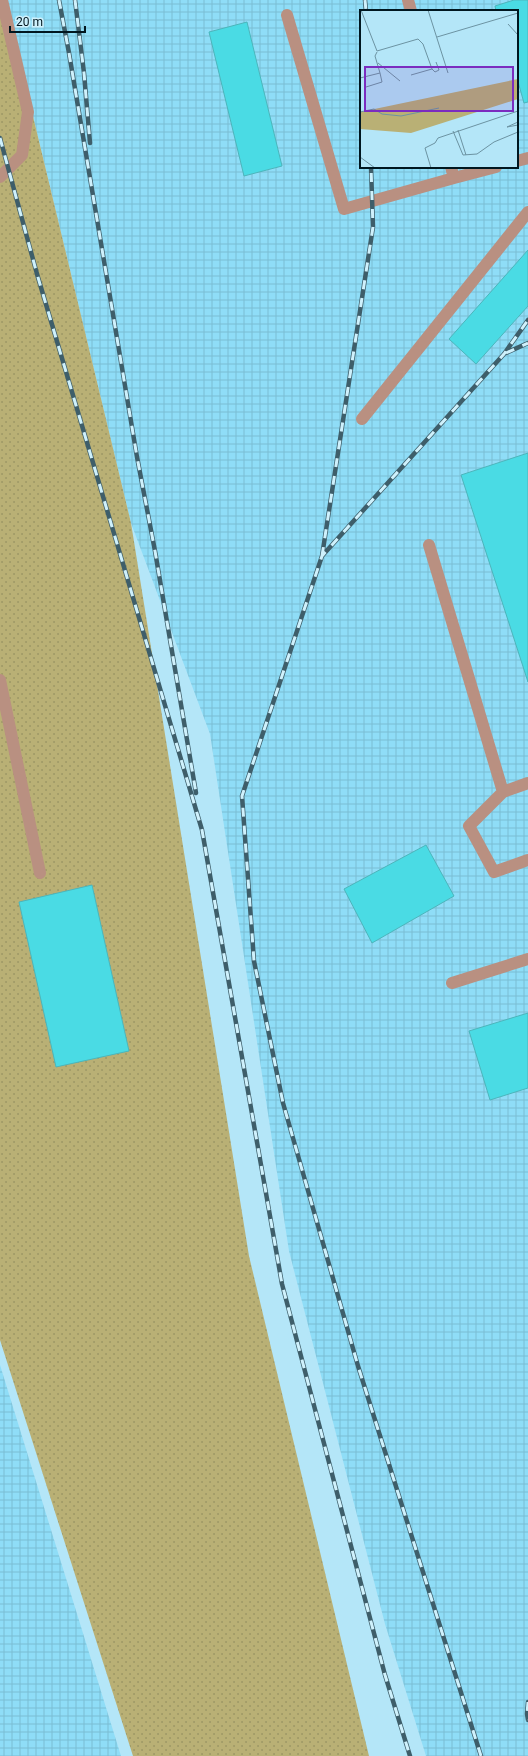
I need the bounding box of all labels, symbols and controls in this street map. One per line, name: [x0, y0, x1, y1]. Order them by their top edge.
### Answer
scale bar: [10, 8, 85, 34]
inset map: [360, 10, 518, 168]
text: 20 m: [16, 15, 43, 29]

